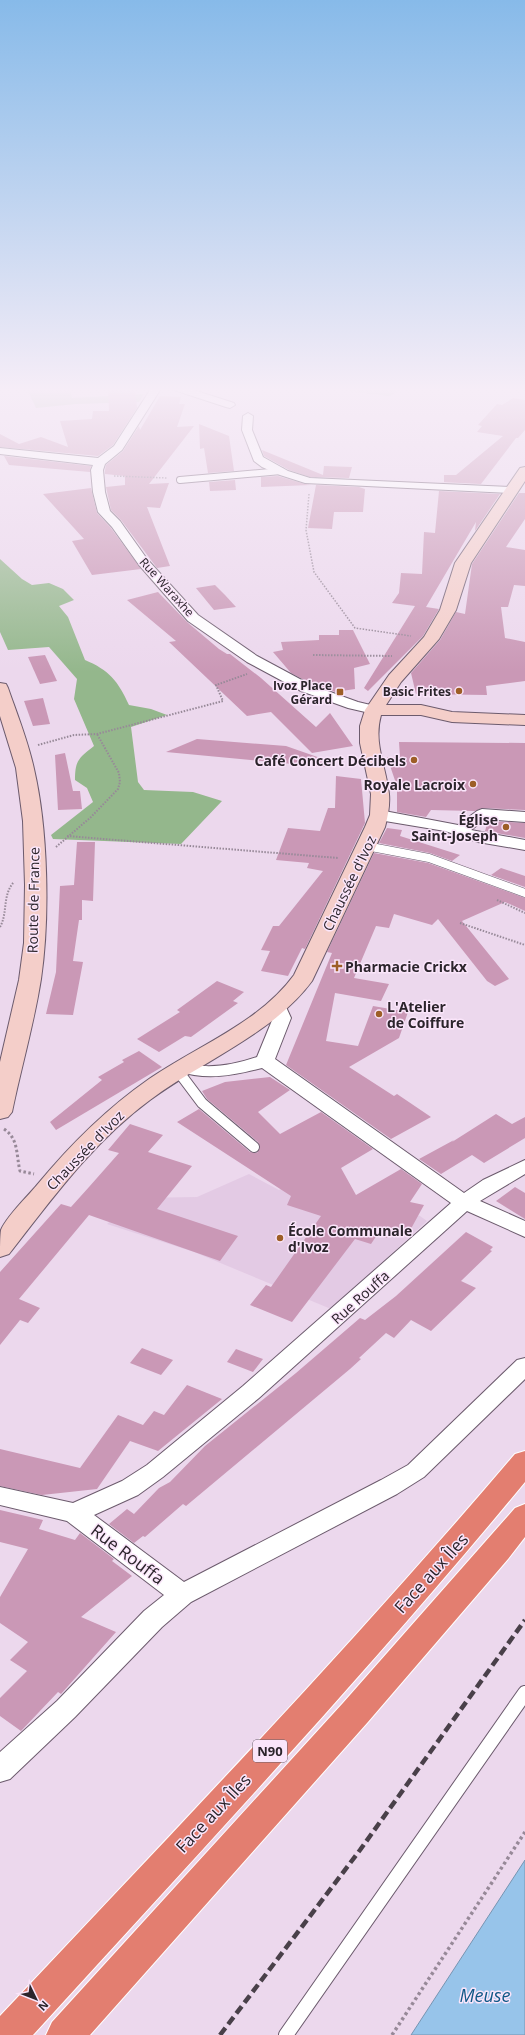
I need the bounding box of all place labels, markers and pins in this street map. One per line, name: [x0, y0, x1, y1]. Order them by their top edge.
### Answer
place label: Ivoz Place Gérard: [273, 677, 332, 708]
place label: Basic Frites: [383, 683, 451, 700]
marker: Basic Frites: [454, 686, 464, 696]
marker: Ivoz Place Gérard: [335, 687, 345, 697]
place label: Café Concert Décibels: [254, 751, 406, 770]
marker: Café Concert Décibels: [409, 755, 419, 765]
place label: Royale Lacroix: [364, 775, 466, 794]
marker: Royale Lacroix: [468, 779, 478, 789]
place label: Église Saint-Joseph: [411, 810, 498, 845]
marker: Église Saint-Joseph: [501, 822, 511, 832]
place label: Pharmacie Crickx: [345, 957, 468, 976]
marker: Pharmacie Crickx: [332, 961, 342, 971]
place label: L'Atelier de Coiffure: [387, 997, 464, 1032]
marker: L'Atelier de Coiffure: [374, 1009, 384, 1019]
place label: École Communale d'Ivoz: [288, 1221, 412, 1256]
marker: École Communale d'Ivoz: [275, 1233, 285, 1243]

